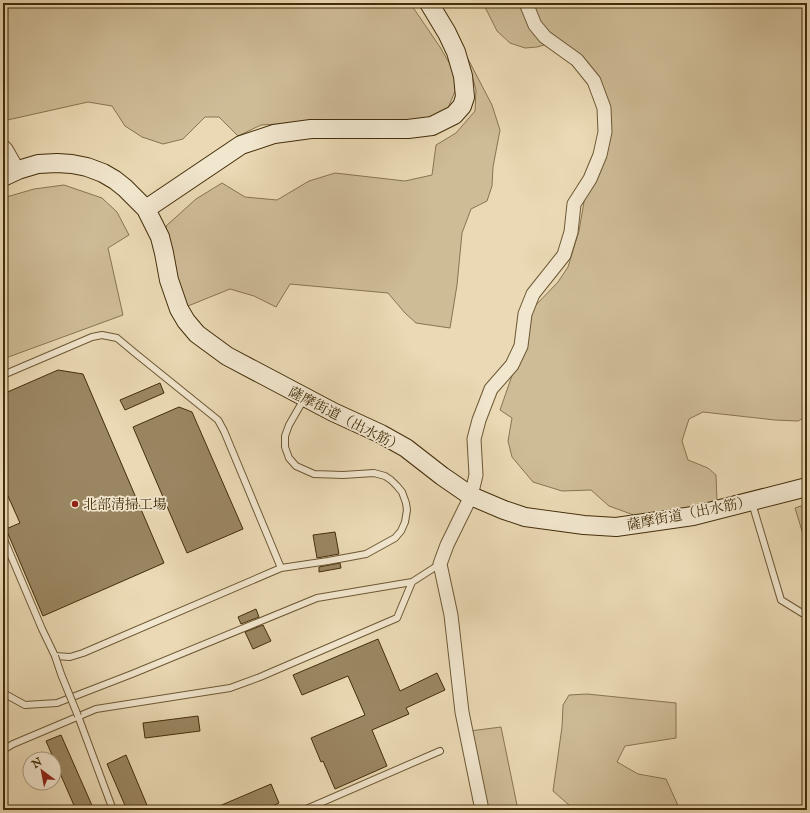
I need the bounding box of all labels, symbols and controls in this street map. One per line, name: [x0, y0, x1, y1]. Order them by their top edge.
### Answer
street label: 薩摩街道（出水筋）: [285, 383, 406, 457]
street label: 薩摩街道（出水筋）: [626, 493, 753, 535]
place label: 北部清掃工場: [83, 496, 167, 514]
marker: 北部清掃工場: [70, 499, 80, 509]
north arrow: [22, 751, 62, 791]
text: N: [29, 755, 45, 772]

